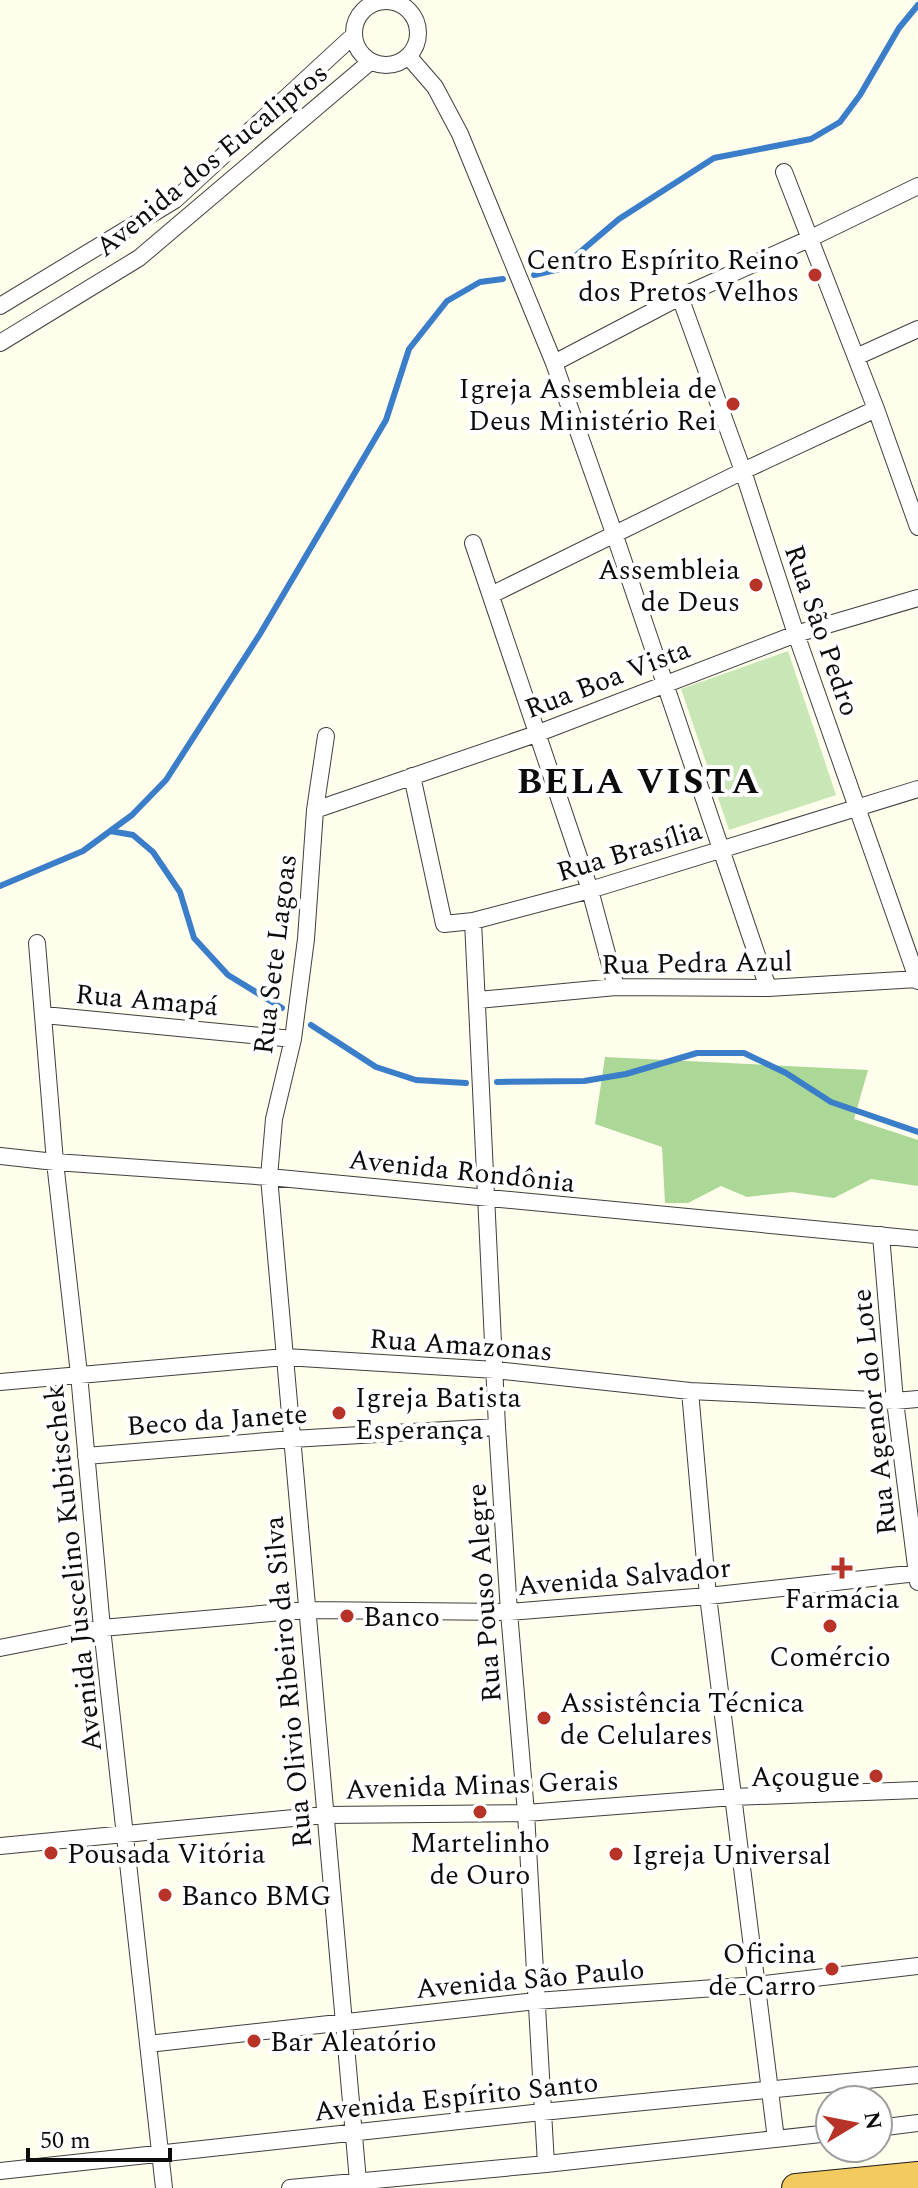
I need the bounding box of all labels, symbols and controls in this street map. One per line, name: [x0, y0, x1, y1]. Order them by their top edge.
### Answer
street label: Avenida dos Eucaliptos: [86, 53, 338, 268]
place label: Centro Espírito Reino dos Pretos Velhos: [526, 239, 799, 314]
marker: Centro Espírito Reino dos Pretos Velhos: [806, 266, 824, 284]
place label: Igreja Assembleia de Deus Ministério Rei: [459, 368, 717, 443]
marker: Igreja Assembleia de Deus Ministério Rei: [724, 395, 742, 413]
street label: Rua São Pedro: [772, 539, 871, 722]
place label: Assembleia de Deus: [598, 549, 740, 624]
marker: Assembleia de Deus: [747, 576, 765, 594]
street label: Rua Boa Vista: [518, 628, 697, 731]
district label: BELA VISTA: [517, 755, 761, 810]
street label: Rua Brasília: [551, 809, 708, 894]
street label: Rua Sete Lagoas: [242, 851, 309, 1057]
street label: Rua Pedra Azul: [601, 940, 793, 987]
street label: Rua Amapá: [74, 973, 220, 1028]
street label: Avenida Rondônia: [346, 1138, 577, 1205]
street label: Rua Agenor do Lote: [840, 1287, 909, 1537]
street label: Rua Amazonas: [368, 1318, 554, 1373]
place label: Igreja Batista Esperança: [355, 1377, 522, 1452]
street label: Avenida Juscelino Kubitschek: [33, 1382, 114, 1754]
street label: Beco da Janete: [125, 1393, 309, 1448]
marker: Igreja Batista Esperança: [330, 1404, 348, 1422]
street label: Rua Pouso Alegre: [455, 1482, 514, 1704]
street label: Rua Olivio Ribeiro da Silva: [253, 1514, 324, 1850]
street label: Avenida Salvador: [515, 1547, 733, 1608]
marker: Farmácia: [833, 1559, 851, 1577]
place label: Farmácia: [785, 1578, 900, 1621]
place label: Banco: [363, 1596, 440, 1639]
marker: Banco: [338, 1607, 356, 1625]
marker: Comércio: [821, 1617, 839, 1635]
place label: Comércio: [769, 1636, 891, 1679]
place label: Assistência Técnica de Celulares: [560, 1682, 805, 1757]
marker: Assistência Técnica de Celulares: [535, 1709, 553, 1727]
place label: Açougue: [751, 1756, 860, 1799]
street label: Avenida Minas Gerais: [345, 1759, 620, 1812]
marker: Açougue: [867, 1767, 885, 1785]
marker: Martelinho de Ouro: [471, 1803, 489, 1821]
place label: Martelinho de Ouro: [410, 1822, 550, 1897]
place label: Pousada Vitória: [67, 1833, 266, 1876]
place label: Igreja Universal: [632, 1834, 831, 1877]
marker: Pousada Vitória: [42, 1844, 60, 1862]
marker: Igreja Universal: [607, 1845, 625, 1863]
place label: Banco BMG: [181, 1875, 332, 1918]
marker: Banco BMG: [156, 1886, 174, 1904]
place label: Oficina de Carro: [708, 1933, 816, 2008]
street label: Avenida São Paulo: [414, 1948, 646, 2011]
marker: Oficina de Carro: [823, 1960, 841, 1978]
place label: Bar Aleatório: [270, 2021, 437, 2064]
marker: Bar Aleatório: [245, 2032, 263, 2050]
street label: Avenida Espírito Santo: [312, 2061, 600, 2134]
north arrow: [814, 2084, 894, 2164]
text: N: [854, 2109, 890, 2133]
scale bar: [28, 2112, 170, 2162]
text: 50 m: [40, 2123, 91, 2159]

